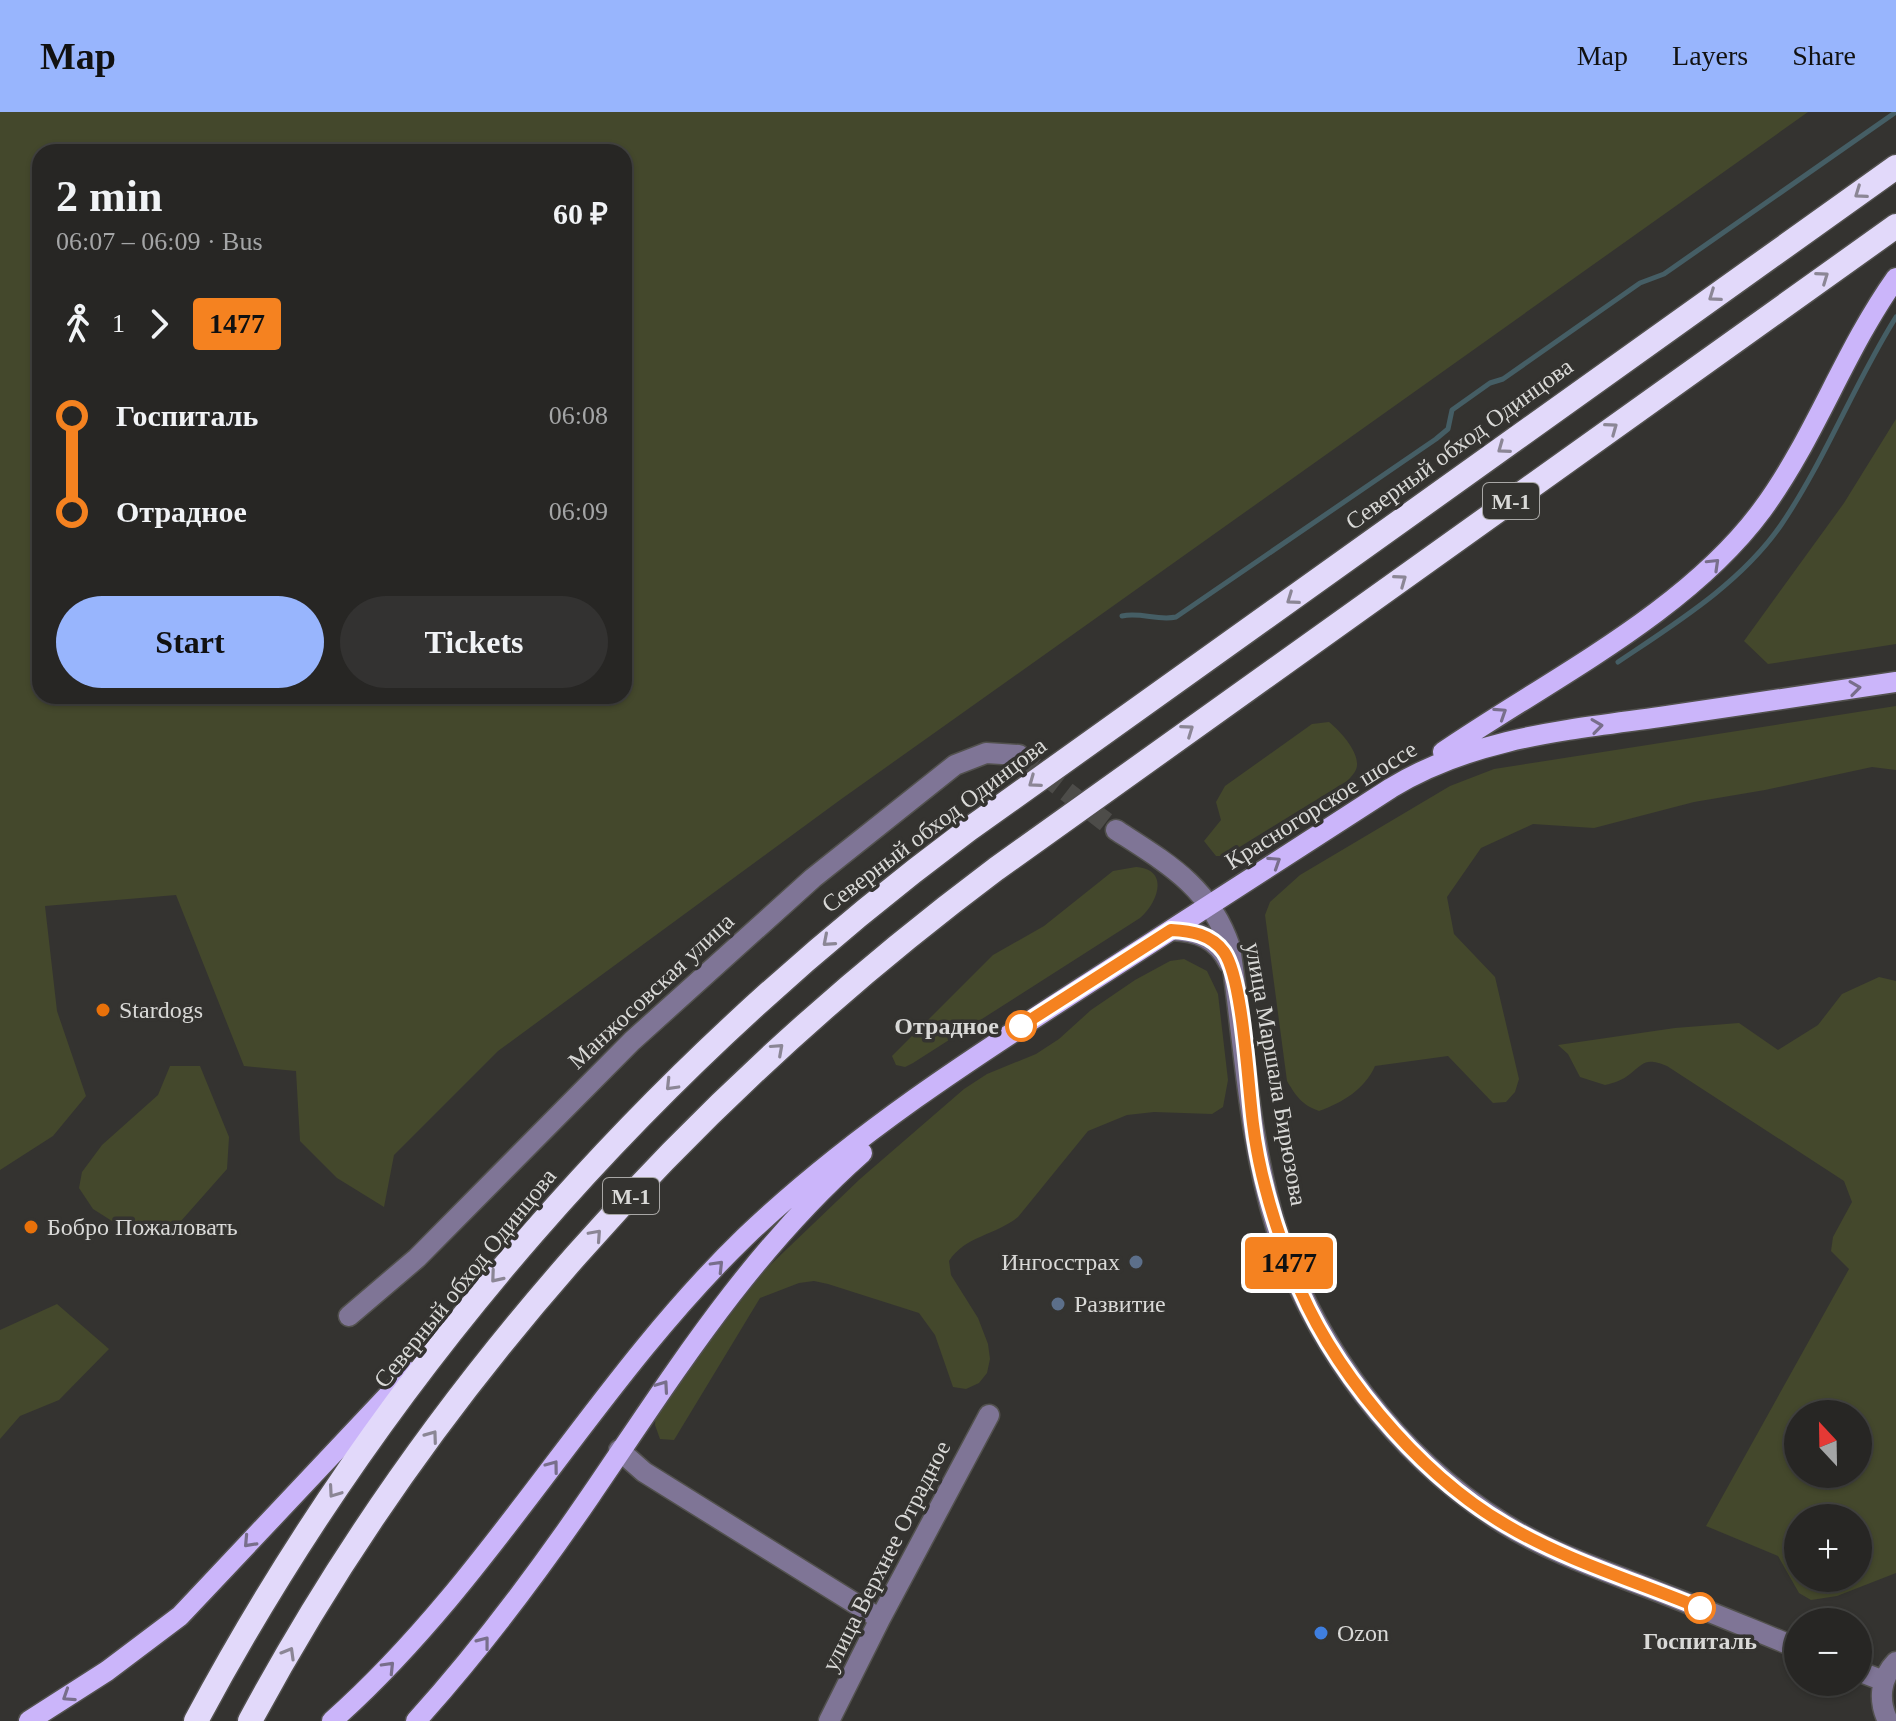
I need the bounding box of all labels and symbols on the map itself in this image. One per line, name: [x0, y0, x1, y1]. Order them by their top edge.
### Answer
one-way arrow: [1854, 183, 1868, 198]
one-way arrow: [1815, 272, 1829, 287]
one-way arrow: [1709, 286, 1723, 301]
street label: Северный обход Одинцова: [1341, 353, 1578, 535]
one-way arrow: [1603, 423, 1617, 438]
one-way arrow: [1497, 438, 1512, 453]
road number: М-1: [1483, 483, 1539, 519]
one-way arrow: [1705, 558, 1719, 573]
one-way arrow: [1392, 575, 1406, 590]
one-way arrow: [1286, 589, 1300, 604]
one-way arrow: [1848, 680, 1861, 697]
one-way arrow: [1493, 708, 1507, 723]
one-way arrow: [1590, 718, 1604, 735]
one-way arrow: [1180, 725, 1194, 740]
street label: Северный обход Одинцова: [817, 732, 1051, 918]
street label: Красногорское шоссе: [1220, 735, 1422, 875]
one-way arrow: [1028, 772, 1043, 787]
one-way arrow: [1267, 857, 1281, 872]
street label: Манжосовская улица: [563, 908, 739, 1074]
one-way arrow: [823, 931, 837, 946]
street label: улица Маршала Бирюзова: [1240, 940, 1312, 1208]
place label: Stardogs: [119, 997, 203, 1023]
marker: Stardogs: [94, 1001, 112, 1019]
marker: Отрадное: [1006, 1011, 1036, 1041]
place label: Отрадное: [894, 1013, 999, 1039]
one-way arrow: [768, 1044, 783, 1059]
one-way arrow: [666, 1076, 680, 1090]
street label: Северный обход Одинцова: [369, 1163, 562, 1393]
road number: М-1: [603, 1178, 659, 1214]
place label: Бобро Пожаловать: [47, 1214, 238, 1240]
marker: Бобро Пожаловать: [22, 1218, 40, 1236]
one-way arrow: [586, 1229, 601, 1244]
line badge: 1477: [1233, 1237, 1345, 1289]
place label: Ингосстрах: [1001, 1249, 1120, 1275]
marker: Ингосстрах: [1127, 1253, 1145, 1271]
one-way arrow: [709, 1260, 723, 1275]
one-way arrow: [491, 1268, 506, 1282]
place label: Развитие: [1074, 1291, 1166, 1317]
marker: Развитие: [1049, 1295, 1067, 1313]
one-way arrow: [653, 1380, 668, 1394]
north arrow: [1784, 1400, 1872, 1488]
one-way arrow: [422, 1431, 437, 1445]
street label: улица Верхнее Отрадное: [817, 1437, 955, 1675]
one-way arrow: [544, 1460, 558, 1475]
one-way arrow: [329, 1484, 344, 1498]
one-way arrow: [245, 1533, 259, 1548]
marker: Госпиталь: [1685, 1593, 1715, 1623]
place label: Ozon: [1337, 1620, 1389, 1646]
marker: Ozon: [1312, 1624, 1330, 1642]
place label: Госпиталь: [1643, 1628, 1757, 1654]
one-way arrow: [474, 1636, 488, 1651]
one-way arrow: [279, 1647, 295, 1662]
one-way arrow: [380, 1662, 394, 1676]
one-way arrow: [62, 1687, 77, 1702]

